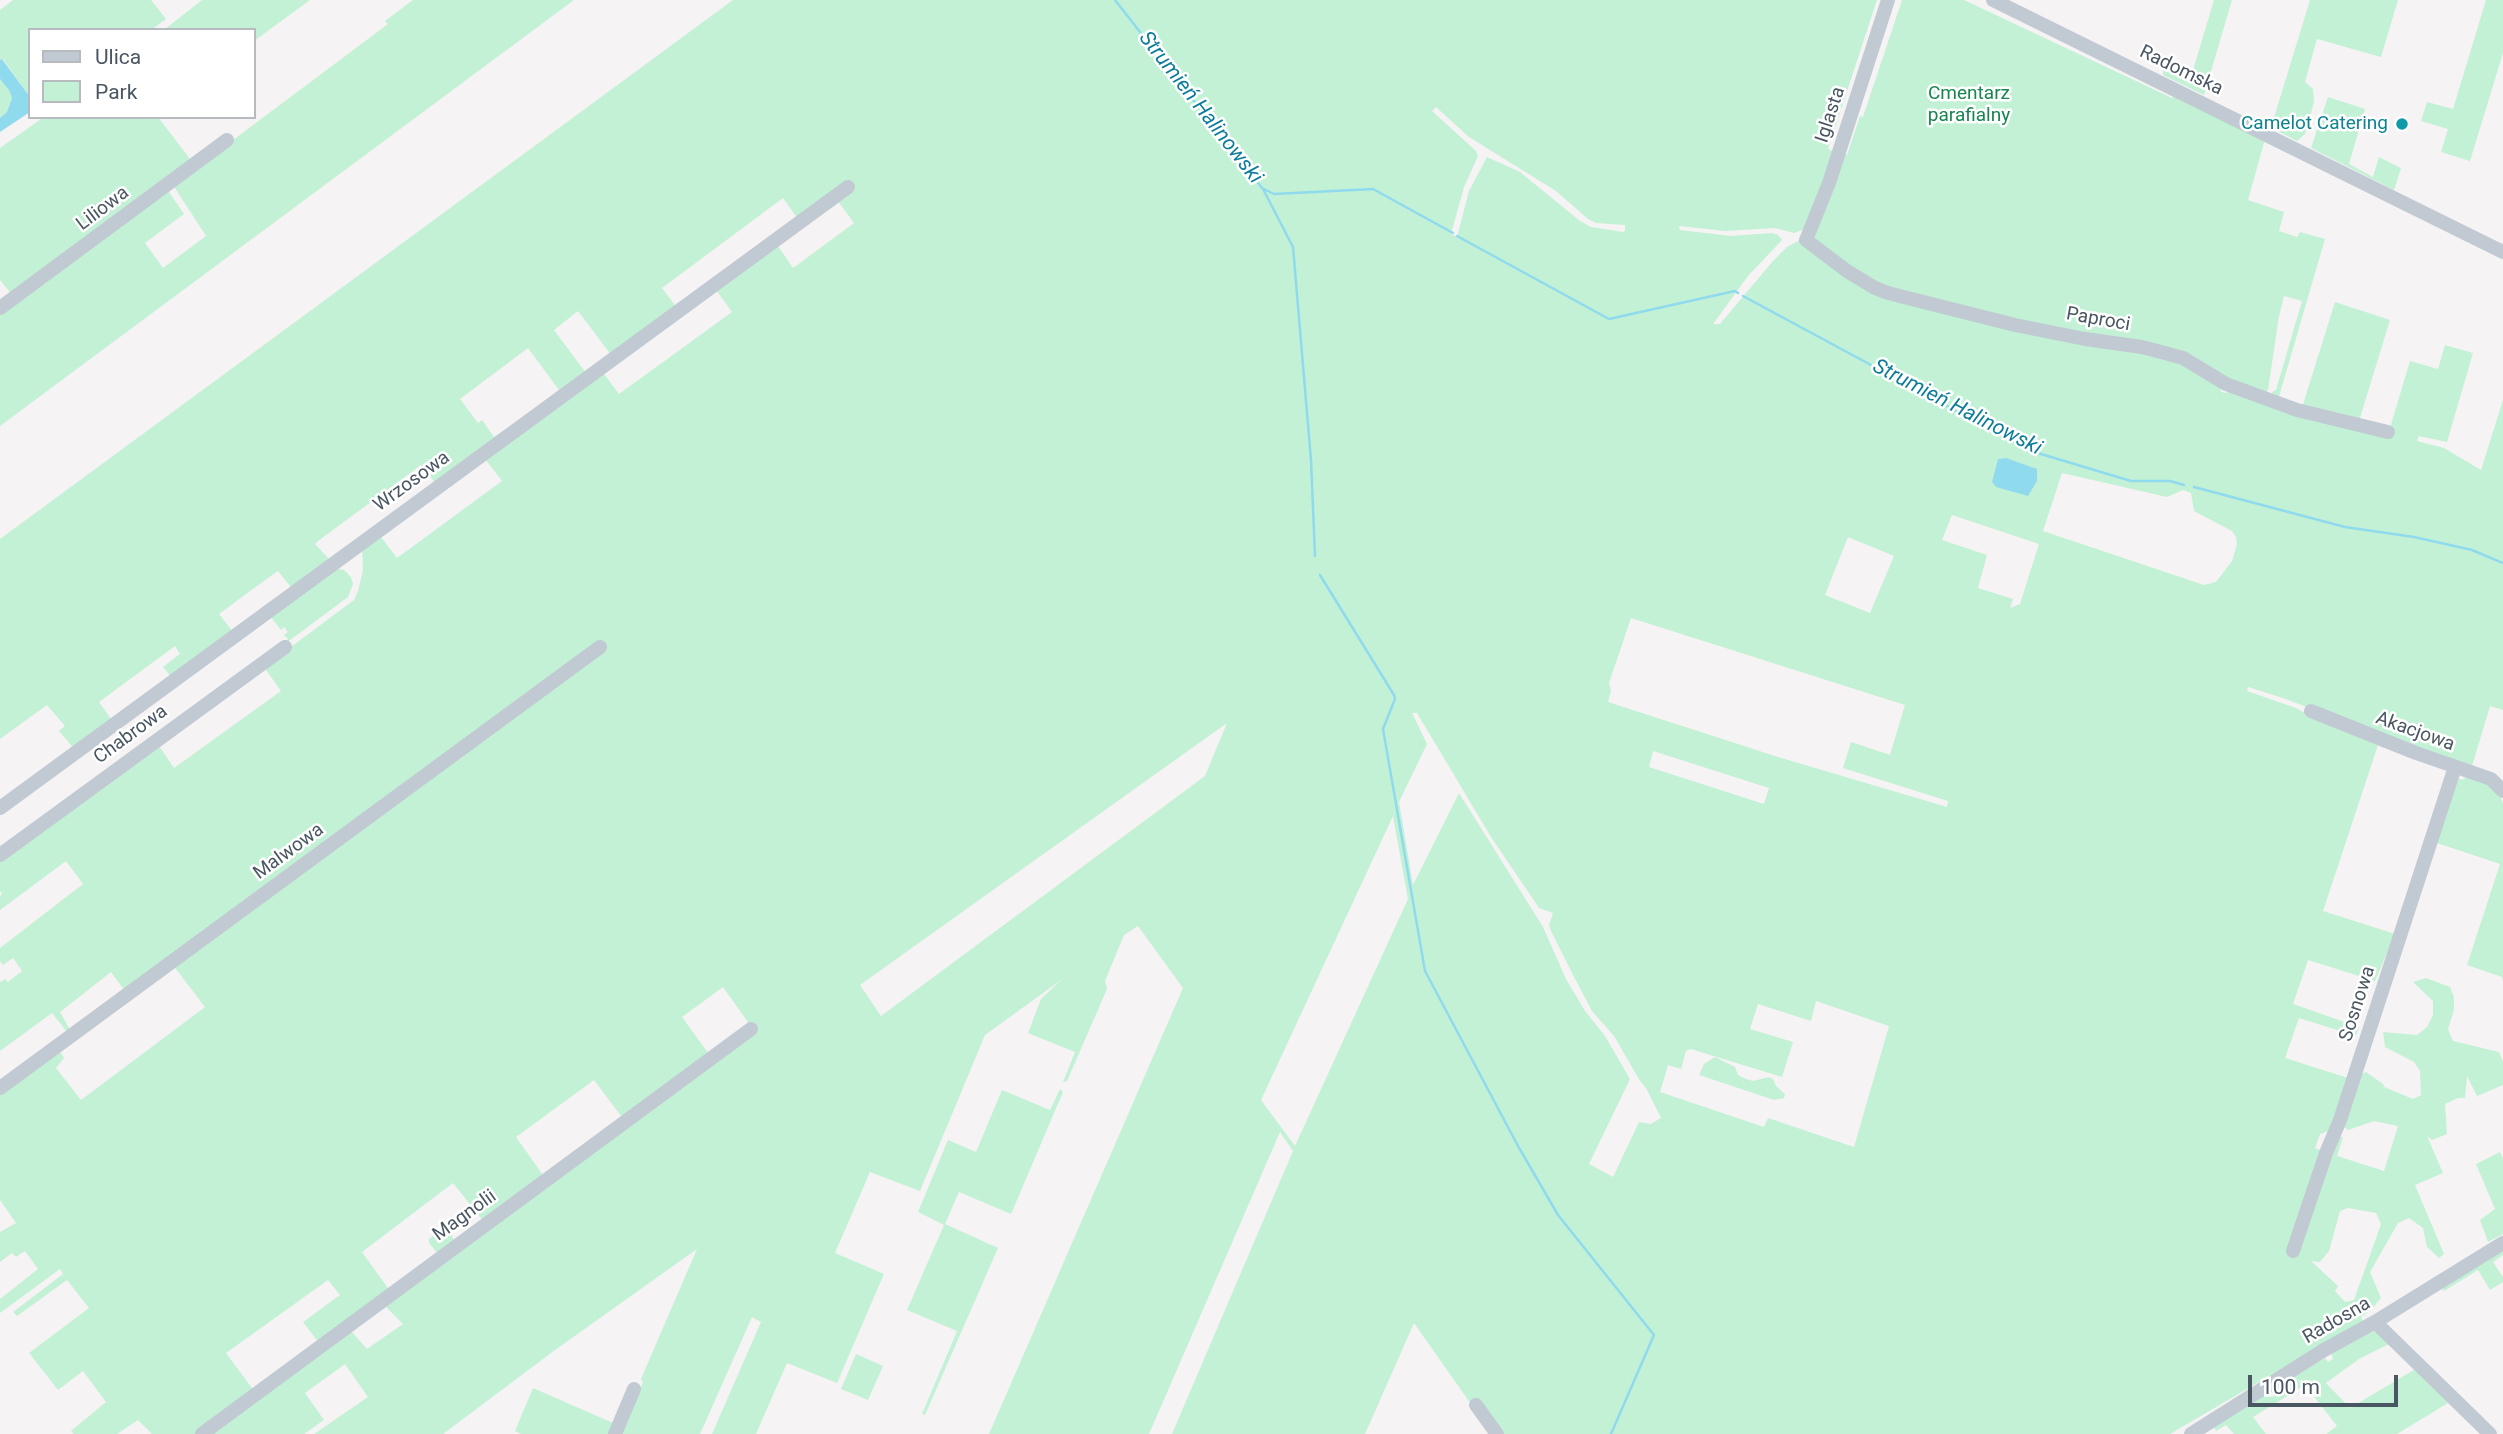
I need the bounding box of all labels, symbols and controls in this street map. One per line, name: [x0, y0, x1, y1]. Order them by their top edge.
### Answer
water label: Strumień Halinowski: [1133, 27, 1267, 189]
legend: [28, 28, 256, 119]
street label: Radomska: [2136, 41, 2226, 101]
text: Ulica: [95, 45, 141, 69]
text: Park: [95, 80, 137, 104]
park label: Cmentarz parafialny: [1928, 83, 2010, 127]
street label: Iglasta: [1811, 84, 1851, 146]
place label: Camelot Catering: [2241, 113, 2388, 135]
marker: Camelot Catering: [2394, 116, 2410, 132]
street label: Liliowa: [72, 182, 134, 236]
street label: Paproci: [2064, 303, 2132, 337]
water label: Strumień Halinowski: [1868, 354, 2046, 462]
street label: Wrzosowa: [370, 447, 454, 517]
street label: Chabrowa: [90, 701, 172, 769]
street label: Akacjowa: [2372, 707, 2458, 757]
street label: Malwowa: [249, 819, 329, 885]
street label: Sosnowa: [2335, 963, 2381, 1045]
street label: Magnolii: [429, 1185, 501, 1247]
street label: Radosna: [2299, 1293, 2375, 1349]
scale bar: [2251, 1360, 2402, 1404]
text: 100 m: [2261, 1375, 2320, 1399]

